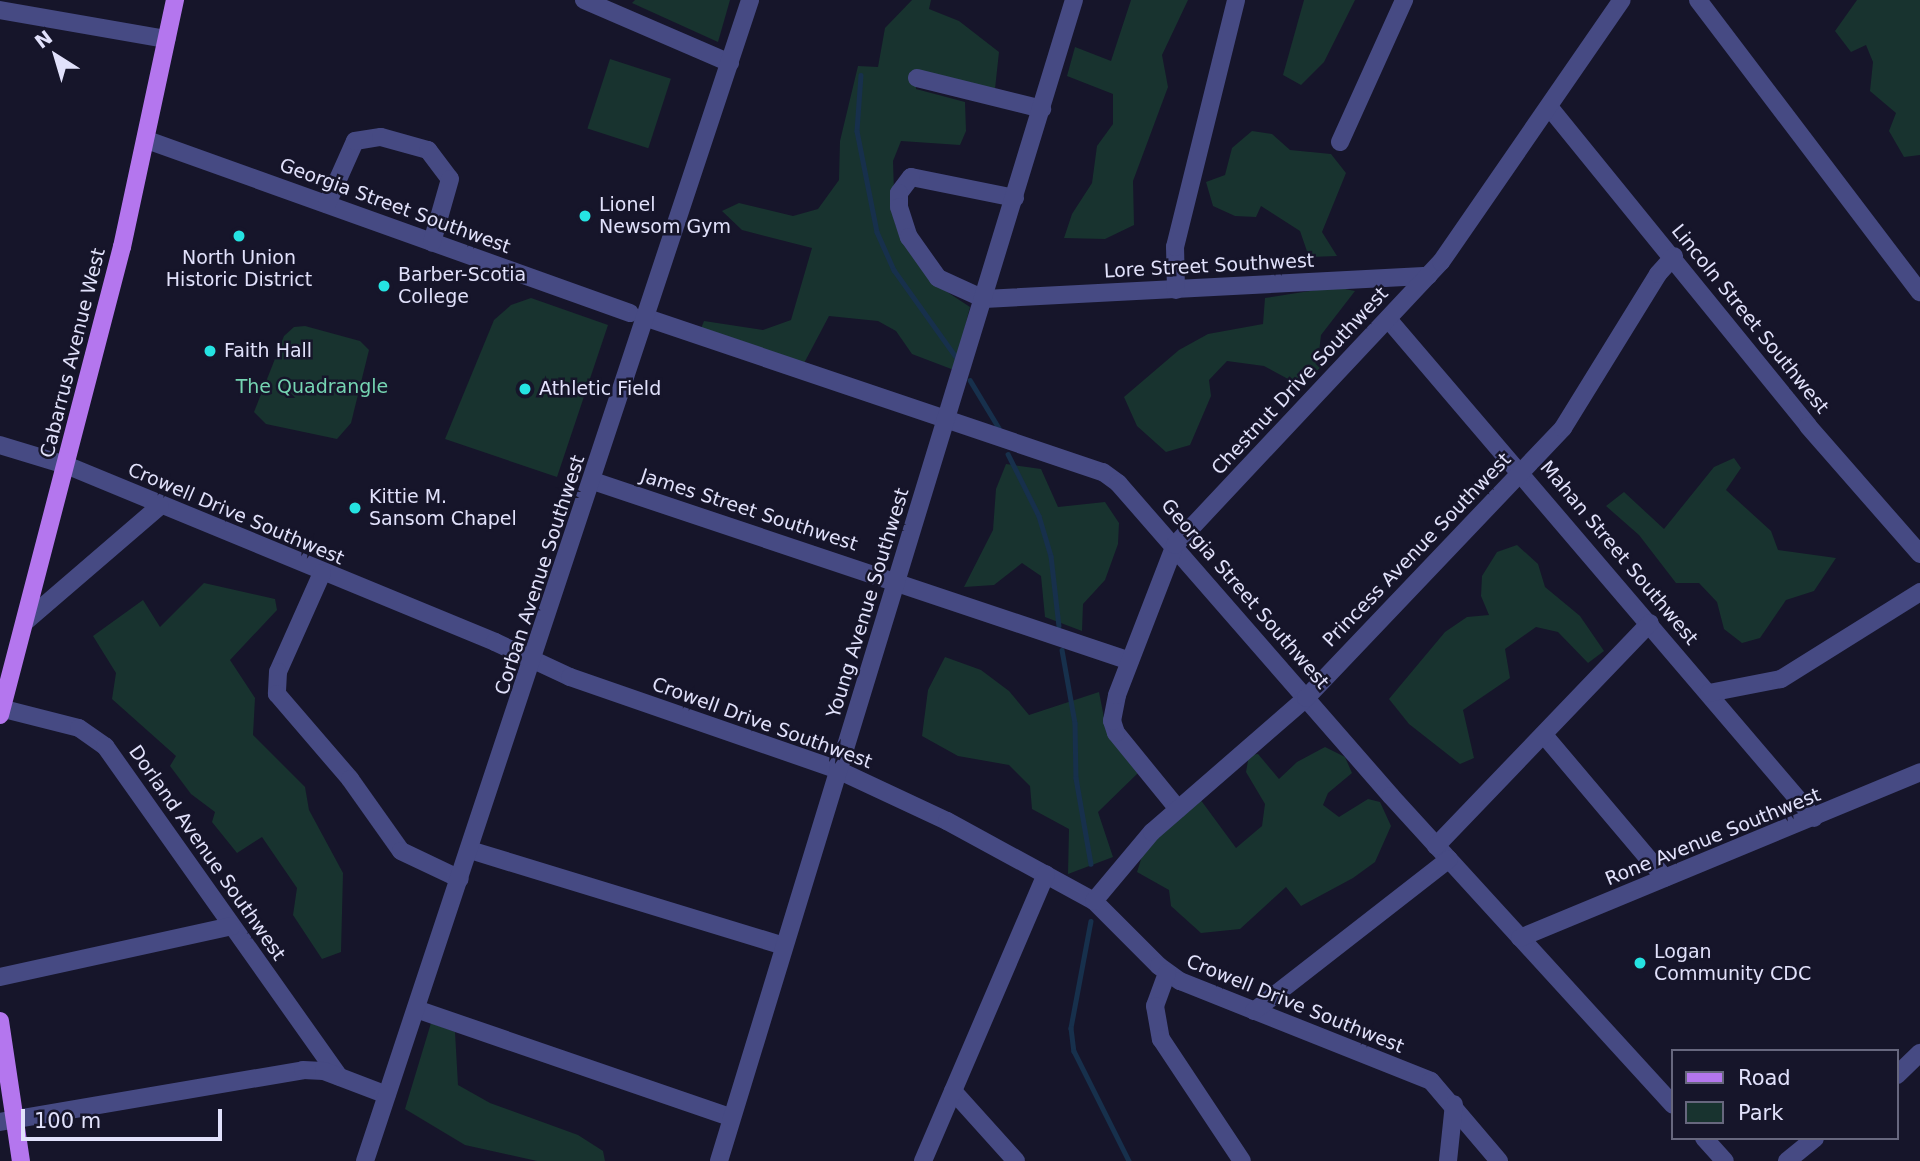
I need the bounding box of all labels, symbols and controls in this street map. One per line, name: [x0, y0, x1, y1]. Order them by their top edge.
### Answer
north arrow: [21, 21, 91, 91]
text: N: [30, 26, 56, 53]
street label: Georgia Street Southwest: [276, 154, 514, 258]
place label: Lionel Newsom Gym: [599, 194, 731, 238]
marker: Lionel Newsom Gym: [577, 208, 593, 224]
street label: Lincoln Street Southwest: [1667, 220, 1833, 418]
marker: North Union Historic District: [231, 228, 247, 244]
street label: Cabarrus Avenue West: [36, 246, 110, 460]
place label: North Union Historic District: [166, 247, 312, 291]
street label: Lore Street Southwest: [1103, 249, 1315, 283]
place label: Barber-Scotia College: [398, 264, 526, 308]
marker: Barber-Scotia College: [376, 278, 392, 294]
street label: Chestnut Drive Southwest: [1207, 282, 1393, 480]
place label: Faith Hall: [224, 340, 312, 362]
marker: Faith Hall: [202, 343, 218, 359]
park label: The Quadrangle: [236, 376, 388, 398]
place label: Athletic Field: [539, 378, 661, 400]
marker: Athletic Field: [517, 381, 533, 397]
street label: Princess Avenue Southwest: [1318, 448, 1516, 652]
street label: Corban Avenue Southwest: [490, 452, 590, 698]
street label: Mahan Street Southwest: [1535, 456, 1703, 650]
street label: Crowell Drive Southwest: [124, 458, 348, 570]
street label: James Street Southwest: [638, 464, 860, 556]
street label: Young Avenue Southwest: [822, 485, 914, 721]
place label: Kittie M. Sansom Chapel: [369, 486, 517, 530]
street label: Georgia Street Southwest: [1156, 494, 1334, 694]
marker: Kittie M. Sansom Chapel: [347, 500, 363, 516]
street label: Crowell Drive Southwest: [649, 673, 875, 773]
street label: Dorland Avenue Southwest: [124, 741, 290, 965]
street label: Rone Avenue Southwest: [1602, 783, 1824, 891]
place label: Logan Community CDC: [1654, 941, 1811, 985]
street label: Crowell Drive Southwest: [1183, 950, 1407, 1058]
marker: Logan Community CDC: [1632, 955, 1648, 971]
legend: [1672, 1049, 1899, 1140]
text: Road: [1738, 1066, 1791, 1090]
scale bar: [24, 1094, 226, 1138]
text: Park: [1738, 1101, 1783, 1125]
text: 100 m: [34, 1109, 101, 1133]

